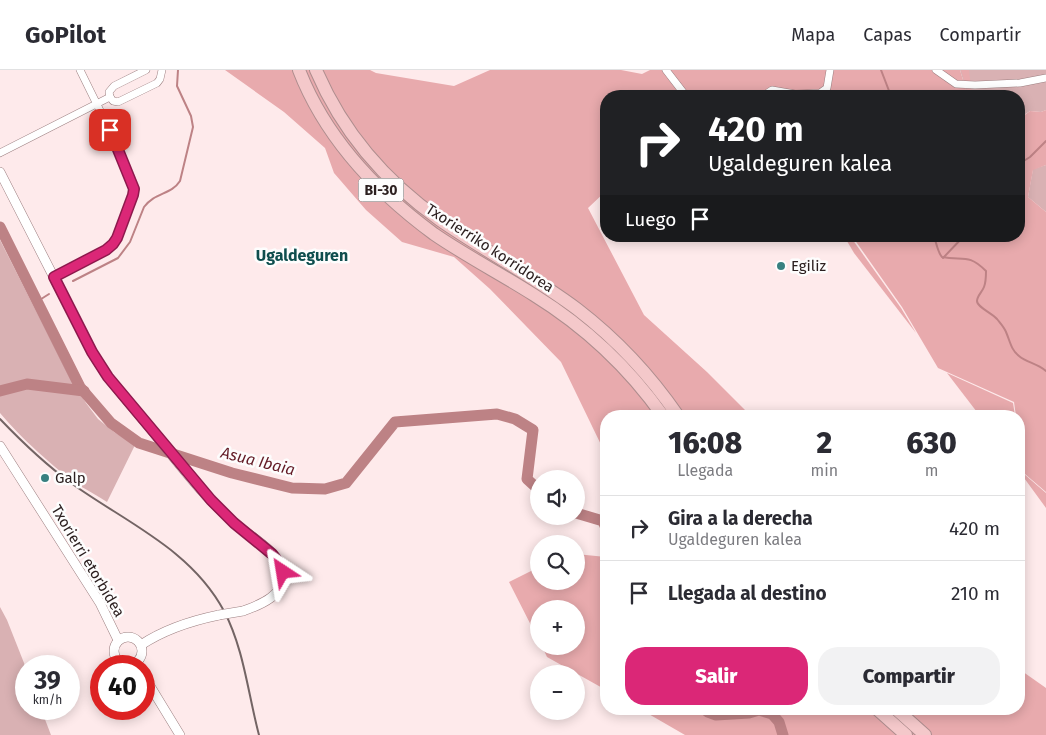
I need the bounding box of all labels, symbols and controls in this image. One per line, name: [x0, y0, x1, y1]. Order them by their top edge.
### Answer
text: GoPilot: [25, 21, 106, 49]
text: Mapa: [791, 24, 835, 46]
text: Capas: [863, 24, 912, 46]
text: Compartir: [940, 24, 1021, 46]
text: 420 m: [708, 108, 804, 150]
pin: [89, 109, 131, 151]
icon: right: [625, 110, 690, 175]
icon: arrive: [96, 116, 124, 144]
text: Ugaldeguren kalea: [708, 150, 892, 177]
road number: BI-30: [358, 178, 404, 202]
street label: Txorierriko korridorea: [423, 200, 557, 296]
icon: arrive: [686, 205, 714, 233]
text: Luego: [625, 208, 676, 231]
district label: Ugaldeguren: [256, 246, 348, 265]
place label: Egiliz: [791, 257, 826, 275]
marker: Egiliz: [775, 260, 787, 272]
text: 16:08: [668, 425, 742, 461]
text: 2: [816, 425, 832, 461]
text: 630: [906, 425, 957, 461]
water label: Asua Ibaia: [218, 442, 297, 479]
text: Llegada: [677, 461, 733, 480]
text: min: [810, 461, 838, 480]
text: m: [925, 461, 938, 480]
place label: Galp: [55, 469, 86, 487]
map controls: [530, 470, 585, 720]
button: sound: [530, 470, 585, 525]
marker: Galp: [39, 472, 51, 484]
street label: Txorierri etorbidea: [47, 502, 129, 620]
text: Gira a la derecha: [668, 507, 813, 530]
icon: right: [625, 514, 653, 542]
text: 420 m: [949, 517, 1000, 540]
text: Ugaldeguren kalea: [668, 530, 802, 549]
button: search: [530, 535, 585, 590]
position arrow: [256, 545, 308, 597]
icon: arrive: [625, 579, 653, 607]
text: Llegada al destino: [668, 582, 827, 605]
text: 210 m: [951, 582, 1000, 605]
button: +: [530, 600, 585, 655]
button: Salir: [625, 647, 808, 705]
button: Compartir: [818, 647, 1000, 705]
speed limit sign: 40: [90, 655, 155, 720]
button: −: [530, 665, 585, 720]
text: 39: [34, 666, 61, 696]
text: km/h: [33, 693, 62, 707]

